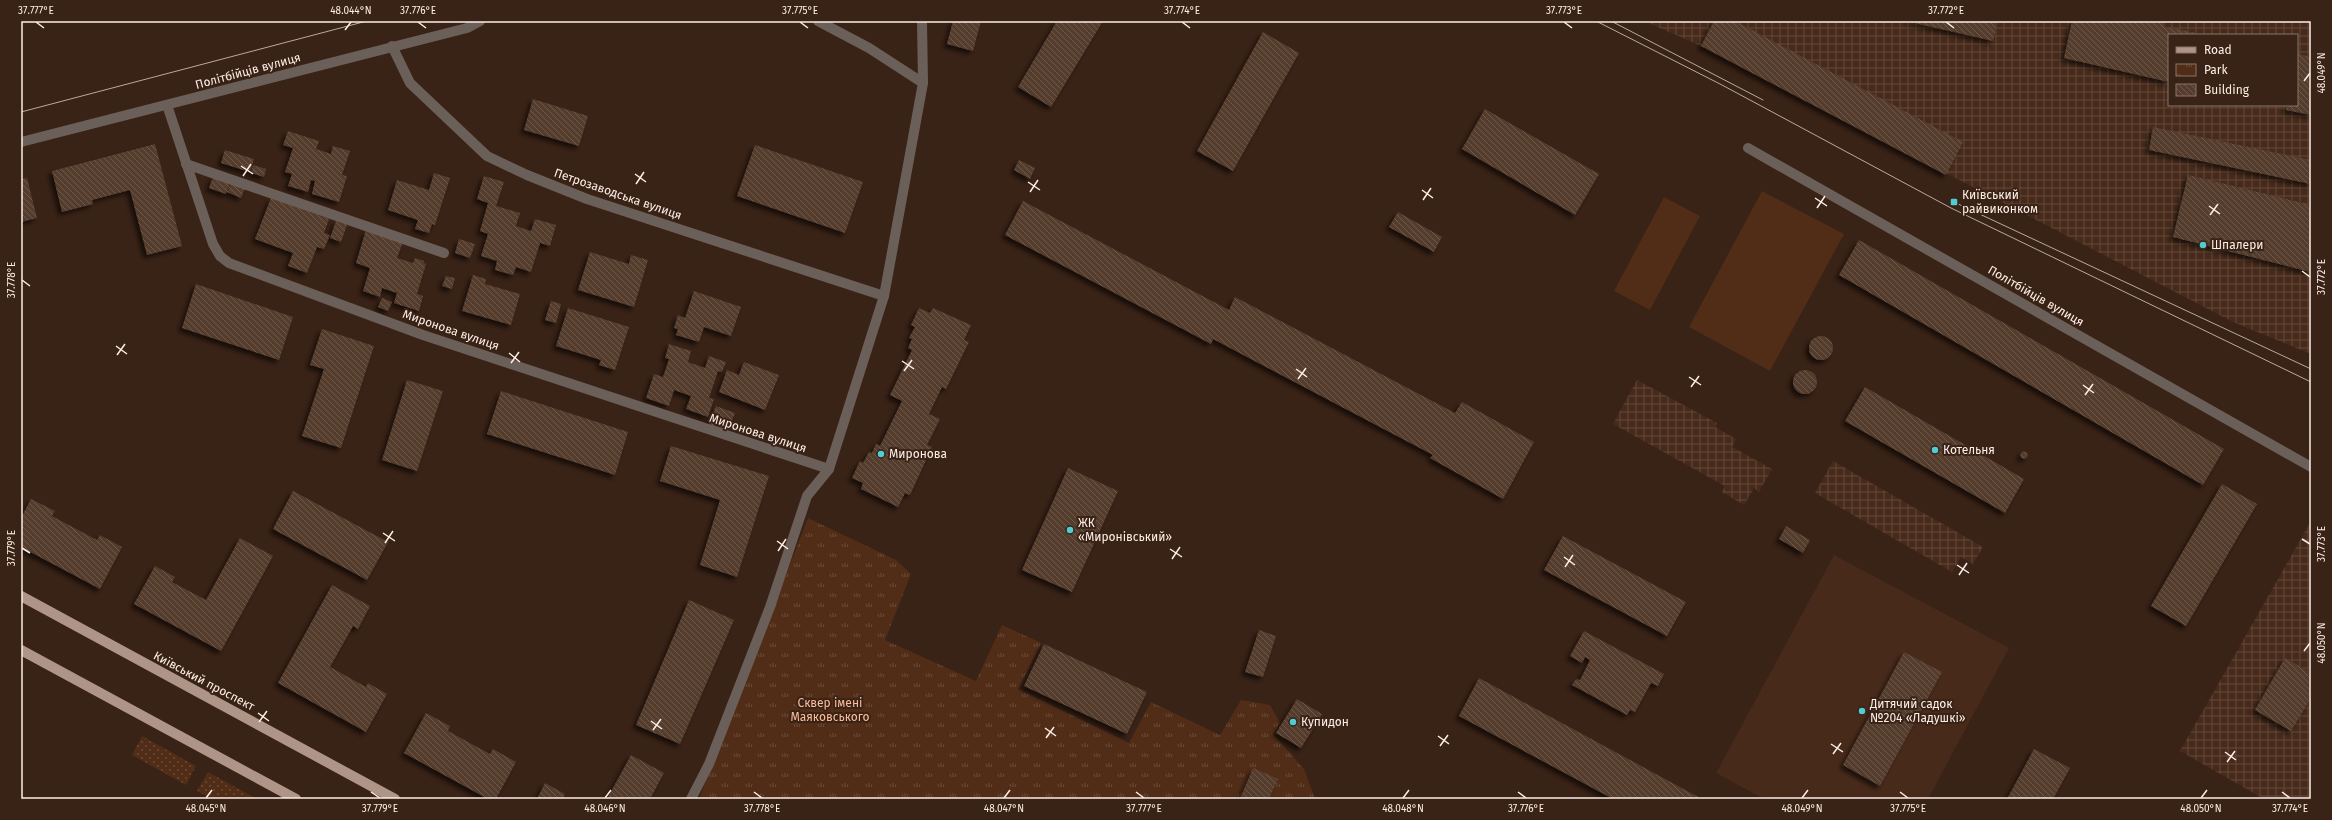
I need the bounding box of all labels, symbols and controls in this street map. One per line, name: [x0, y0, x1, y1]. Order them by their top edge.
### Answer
text: 37.777°E: [18, 5, 54, 17]
text: 48.044°N: [330, 5, 372, 17]
text: 37.776°E: [400, 5, 436, 17]
text: 37.775°E: [782, 5, 818, 17]
text: 37.774°E: [1164, 5, 1200, 17]
text: 37.773°E: [1546, 5, 1582, 17]
text: 37.772°E: [1928, 5, 1964, 17]
legend: [2168, 34, 2298, 106]
text: Road: [2204, 43, 2232, 57]
street label: Політбійців вулиця: [194, 50, 302, 92]
text: 48.049°N: [2316, 52, 2328, 94]
text: Park: [2204, 63, 2228, 77]
text: Building: [2204, 83, 2250, 97]
street label: Петрозаводська вулиця: [552, 166, 684, 222]
place label: Київський райвиконком: [1962, 188, 2038, 216]
marker: Київський райвиконком: [1949, 197, 1959, 207]
place label: Шпалери: [2211, 238, 2264, 252]
marker: Шпалери: [2198, 240, 2208, 250]
text: 37.772°E: [2316, 259, 2328, 295]
text: 37.778°E: [6, 262, 18, 298]
street label: Політбійців вулиця: [1985, 263, 2087, 329]
street label: Миронова вулиця: [401, 307, 501, 353]
street label: Миронова вулиця: [708, 411, 808, 455]
place label: Котельня: [1943, 443, 1995, 457]
marker: Котельня: [1930, 445, 1940, 455]
place label: Миронова: [889, 447, 947, 461]
marker: Миронова: [876, 449, 886, 459]
place label: ЖК «Миронівський»: [1078, 516, 1172, 544]
marker: ЖК «Миронівський»: [1065, 525, 1075, 535]
text: 37.773°E: [2316, 526, 2328, 562]
text: 37.779°E: [6, 530, 18, 566]
text: 48.050°N: [2316, 622, 2328, 664]
street label: Київський проспект: [151, 648, 257, 714]
park label: Сквер імені Маяковського: [790, 696, 870, 724]
place label: Дитячий садок №204 «Ладушкі»: [1869, 697, 1966, 725]
marker: Дитячий садок №204 «Ладушкі»: [1857, 706, 1867, 716]
place label: Купидон: [1301, 715, 1349, 729]
marker: Купидон: [1288, 717, 1298, 727]
text: 48.045°N: [186, 803, 226, 815]
text: 37.779°E: [362, 803, 398, 815]
text: 48.046°N: [584, 803, 626, 815]
text: 37.778°E: [744, 803, 780, 815]
text: 48.047°N: [984, 803, 1024, 815]
text: 37.777°E: [1126, 803, 1162, 815]
text: 48.048°N: [1382, 803, 1424, 815]
text: 37.776°E: [1508, 803, 1544, 815]
text: 48.049°N: [1781, 803, 1823, 815]
text: 37.775°E: [1890, 803, 1926, 815]
text: 48.050°N: [2180, 803, 2222, 815]
text: 37.774°E: [2272, 803, 2308, 815]

